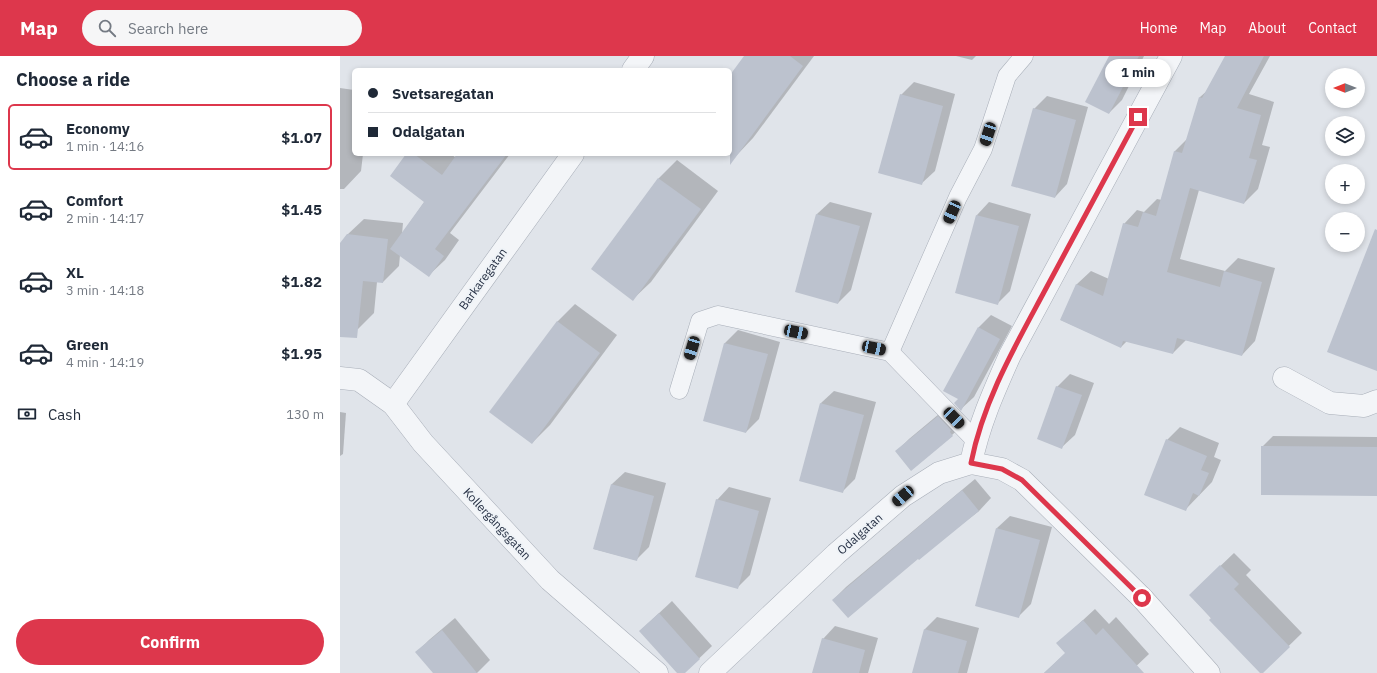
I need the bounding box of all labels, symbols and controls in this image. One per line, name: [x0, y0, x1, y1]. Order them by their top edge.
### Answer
search box: [82, 10, 362, 46]
text: Map: [20, 16, 58, 40]
icon: search: [96, 17, 118, 39]
text: Search here: [128, 19, 208, 38]
text: Home: [1140, 19, 1177, 37]
text: Map: [1199, 19, 1226, 37]
text: About: [1248, 19, 1286, 37]
text: Contact: [1308, 19, 1357, 37]
callout: 1 min: [1105, 59, 1171, 87]
text: 1 min: [1121, 64, 1155, 81]
text: Choose a ride: [16, 68, 130, 91]
north arrow: [1325, 68, 1365, 108]
map controls: [1325, 68, 1365, 252]
text: Svetsaregatan: [392, 84, 494, 103]
route end: [1129, 108, 1147, 126]
button: layers: [1325, 116, 1365, 156]
icon: car: [18, 119, 54, 155]
text: Economy: [66, 119, 130, 138]
car: [979, 121, 997, 147]
text: Odalgatan: [392, 122, 465, 141]
text: $1.07: [281, 128, 322, 147]
text: 1 min · 14:16: [66, 138, 144, 155]
button: +: [1325, 164, 1365, 204]
icon: car: [18, 191, 54, 227]
text: Comfort: [66, 191, 123, 210]
car: [942, 199, 962, 225]
text: $1.45: [281, 200, 322, 219]
text: 2 min · 14:17: [66, 210, 144, 227]
button: −: [1325, 212, 1365, 252]
street label: Barkaregatan: [455, 245, 510, 312]
icon: car: [18, 263, 54, 299]
text: XL: [66, 263, 84, 282]
text: $1.82: [281, 272, 322, 291]
text: 3 min · 14:18: [66, 282, 144, 299]
car: [783, 324, 809, 340]
icon: car: [18, 335, 54, 371]
text: Green: [66, 335, 109, 354]
car: [683, 335, 701, 361]
car: [861, 340, 887, 356]
text: $1.95: [281, 344, 322, 363]
text: 4 min · 14:19: [66, 354, 144, 371]
icon: cash: [16, 403, 38, 425]
text: Cash: [48, 405, 81, 424]
car: [941, 405, 967, 431]
text: 130 m: [286, 406, 324, 423]
car: [890, 484, 916, 508]
street label: Kollergångsgatan: [460, 485, 535, 563]
street label: Odalgatan: [834, 510, 885, 557]
route start: [1133, 589, 1151, 607]
button: Confirm: [16, 619, 324, 665]

